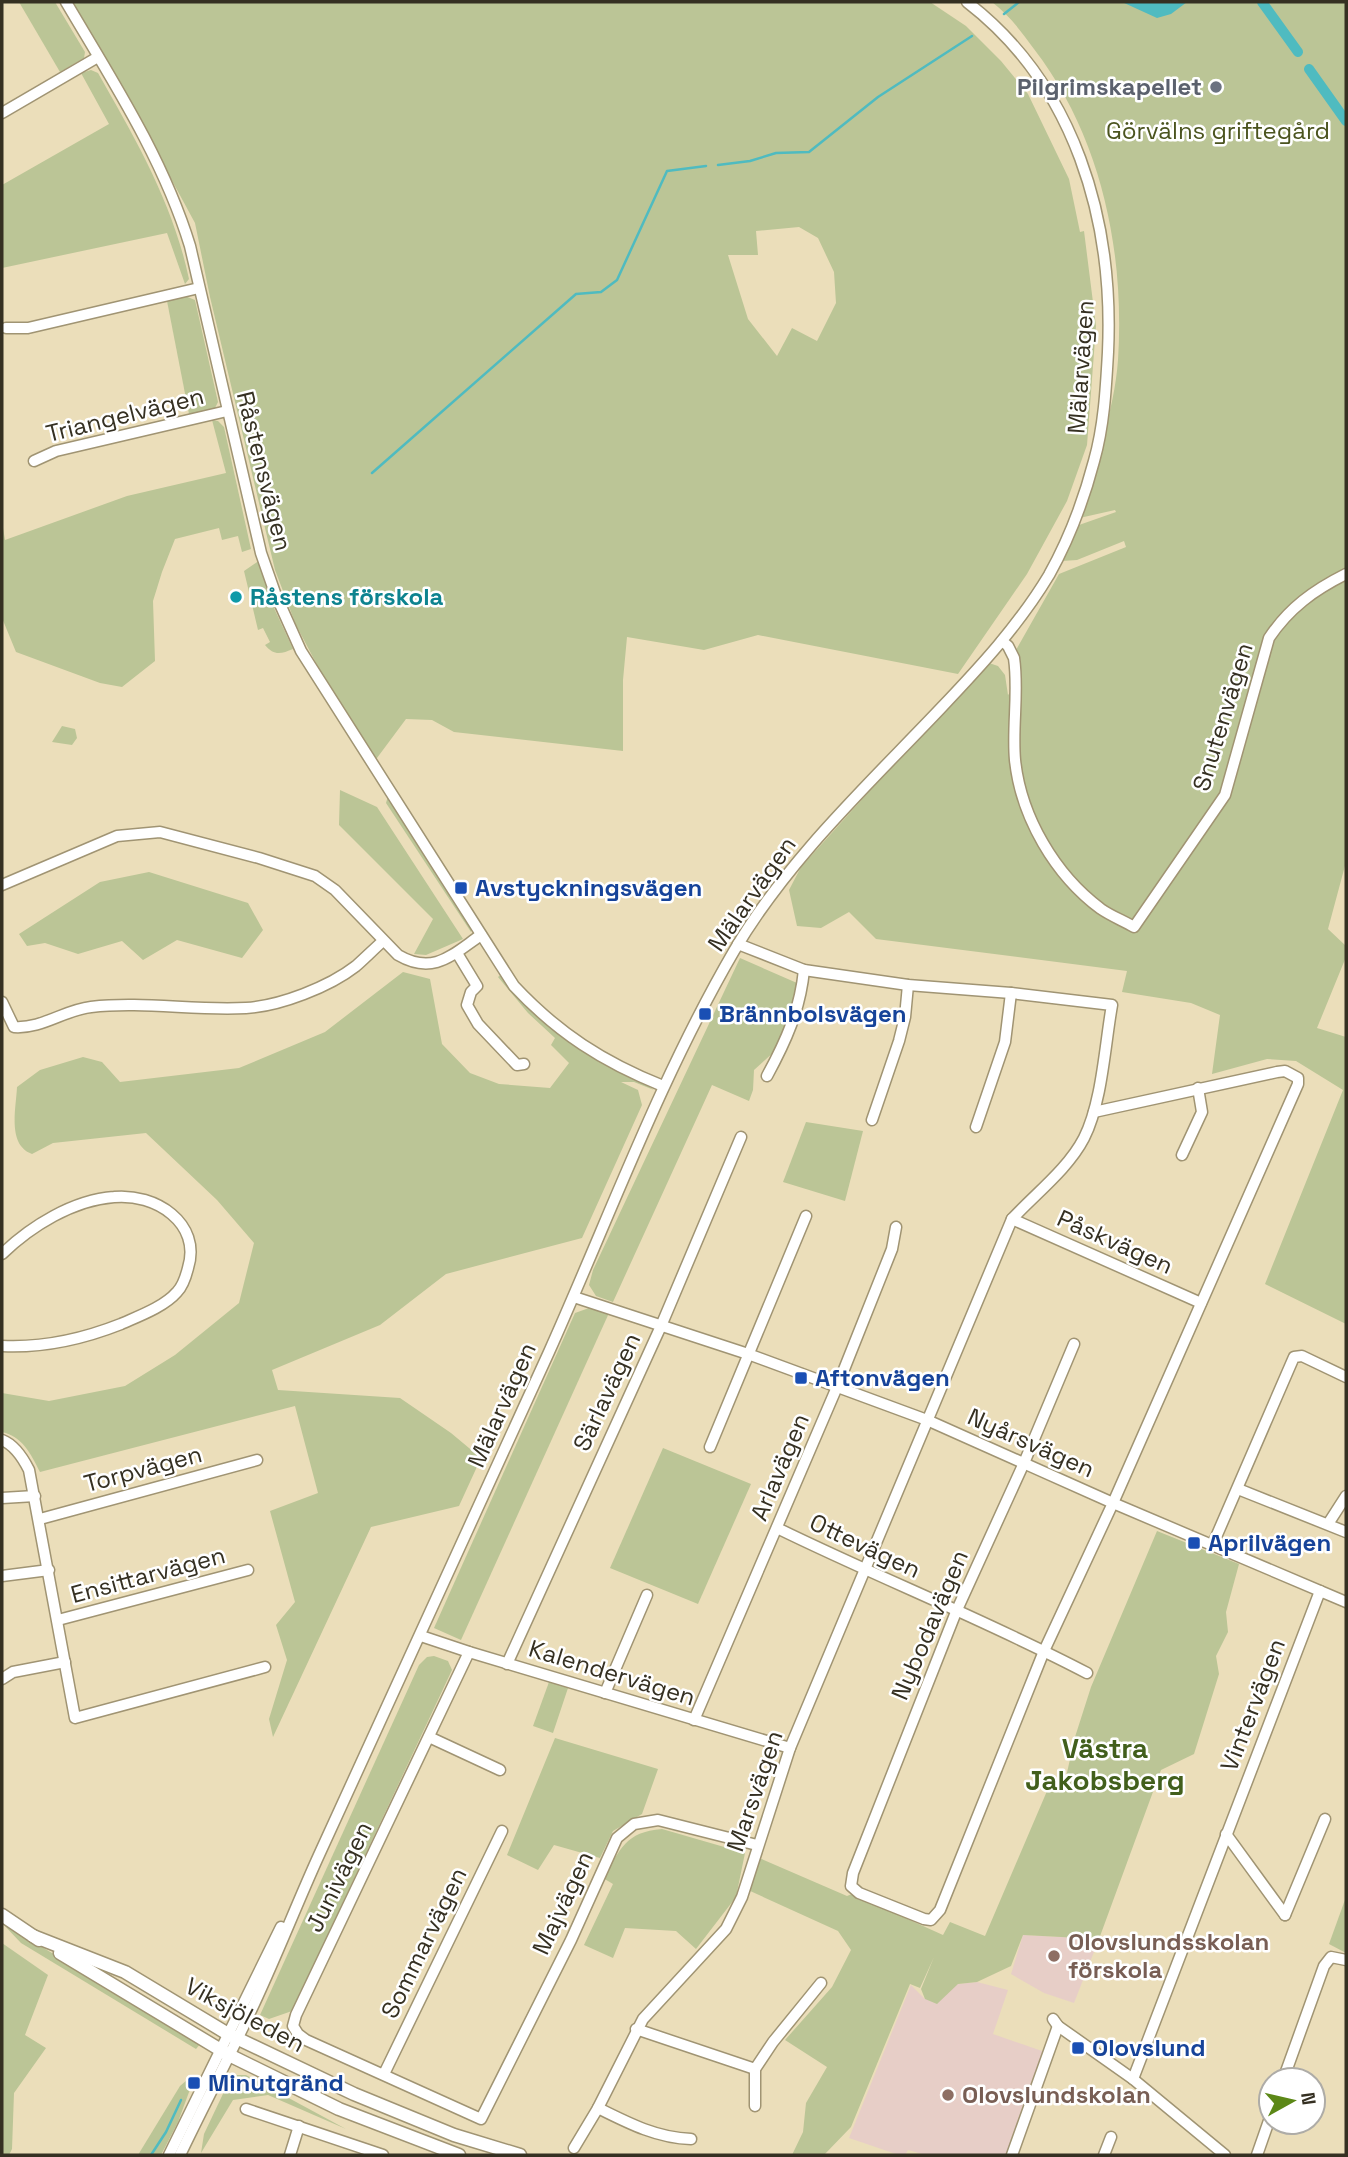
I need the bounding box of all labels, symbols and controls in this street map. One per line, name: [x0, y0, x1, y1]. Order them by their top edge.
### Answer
place label: Pilgrimskapellet: [1017, 71, 1202, 102]
marker: Pilgrimskapellet: [1208, 79, 1224, 95]
park label: Görvälns griftegård: [1106, 115, 1330, 146]
street label: Mälarvägen: [1060, 299, 1101, 435]
street label: Triangelvägen: [43, 380, 207, 449]
street label: Råstensvägen: [230, 388, 299, 554]
place label: Råstens förskola: [250, 581, 444, 612]
marker: Råstens förskola: [228, 589, 244, 605]
street label: Snutenvägen: [1185, 639, 1260, 795]
street label: Mälarvägen: [701, 830, 803, 957]
place label: Avstyckningsvägen: [475, 872, 702, 903]
marker: Avstyckningsvägen: [453, 880, 469, 896]
place label: Brännbolsvägen: [719, 998, 907, 1029]
marker: Brännbolsvägen: [697, 1006, 713, 1022]
street label: Påskvägen: [1052, 1202, 1178, 1281]
street label: Särlavägen: [566, 1328, 647, 1456]
street label: Mälarvägen: [460, 1337, 543, 1472]
place label: Aftonvägen: [815, 1362, 950, 1393]
marker: Aftonvägen: [793, 1370, 809, 1386]
street label: Nyårsvägen: [963, 1401, 1100, 1484]
street label: Arlavägen: [743, 1408, 816, 1525]
street label: Torpvägen: [80, 1438, 205, 1499]
street label: Ottevägen: [805, 1506, 926, 1585]
place label: Aprilvägen: [1208, 1527, 1331, 1558]
marker: Aprilvägen: [1186, 1535, 1202, 1551]
street label: Ensittarvägen: [67, 1539, 229, 1610]
street label: Nybodavägen: [884, 1545, 975, 1704]
street label: Kalendervägen: [525, 1633, 699, 1713]
street label: Vintervägen: [1213, 1634, 1292, 1775]
street label: Marsvägen: [719, 1726, 790, 1855]
district label: Västra Jakobsberg: [1025, 1730, 1185, 1798]
street label: Junivägen: [298, 1816, 379, 1937]
street label: Majvägen: [525, 1846, 600, 1960]
street label: Sommarvägen: [374, 1862, 473, 2023]
place label: Olovslundsskolan förskola: [1068, 1926, 1269, 1985]
marker: Olovslundsskolan förskola: [1046, 1948, 1062, 1964]
street label: Viksjöleden: [180, 1970, 310, 2059]
place label: Olovslund: [1092, 2032, 1206, 2063]
marker: Olovslund: [1070, 2040, 1086, 2056]
north arrow: [1257, 2066, 1327, 2136]
place label: Minutgränd: [208, 2067, 344, 2098]
marker: Minutgränd: [186, 2075, 202, 2091]
place label: Olovslundskolan: [962, 2079, 1151, 2110]
marker: Olovslundskolan: [940, 2087, 956, 2103]
text: N: [1295, 2091, 1322, 2107]

